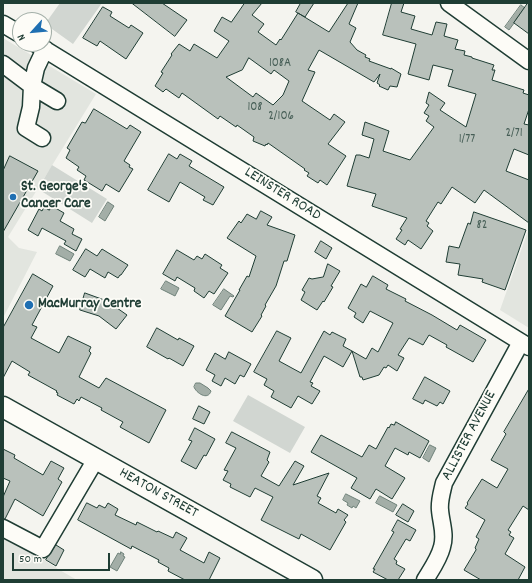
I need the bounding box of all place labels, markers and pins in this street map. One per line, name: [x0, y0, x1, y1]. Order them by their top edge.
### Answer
place label: St. George's Cancer Care: [21, 179, 91, 214]
marker: St. George's Cancer Care: [8, 192, 18, 202]
place label: MacMurray Centre: [38, 296, 141, 314]
marker: MacMurray Centre: [23, 299, 35, 311]

